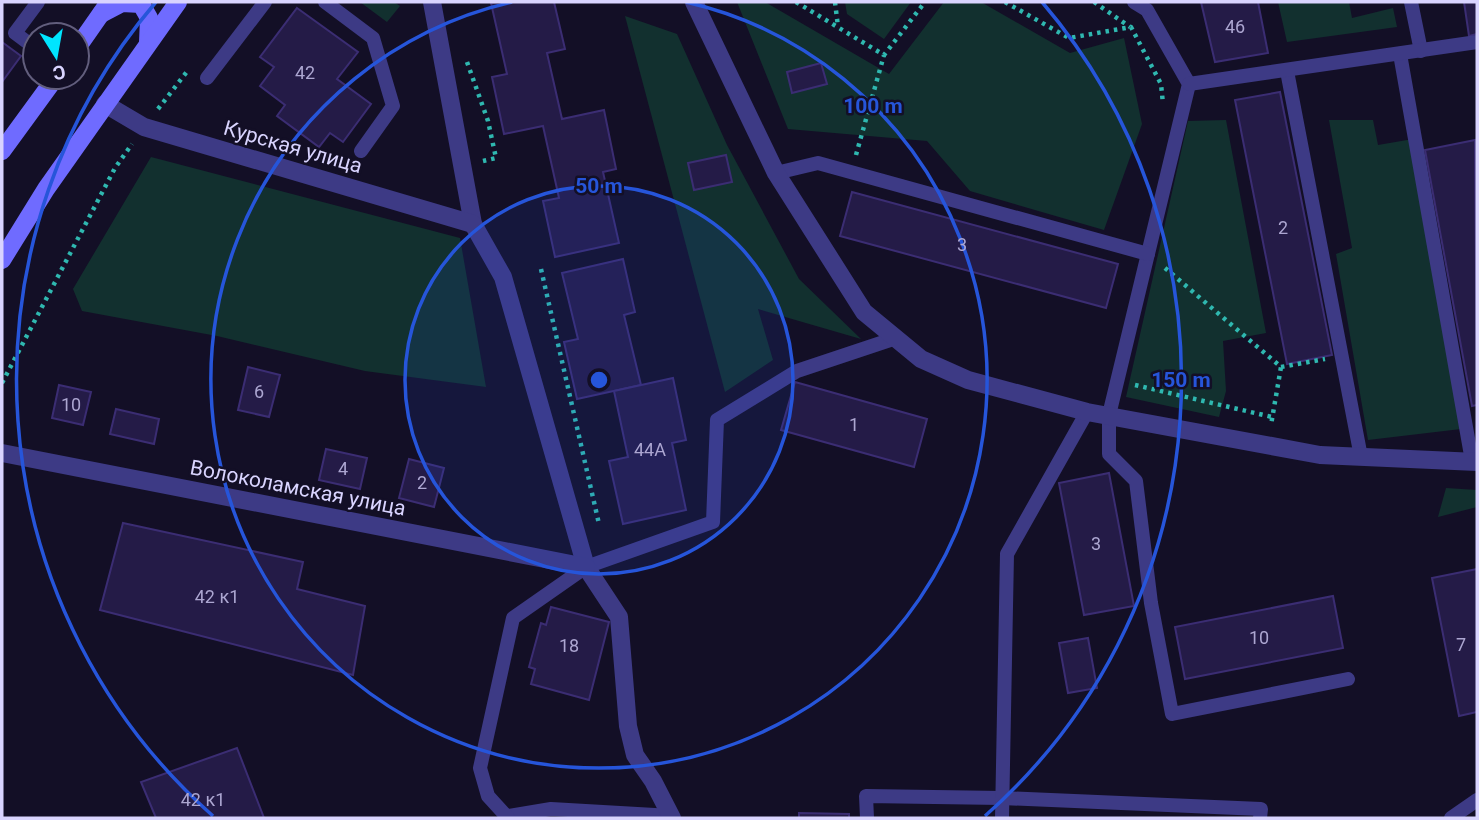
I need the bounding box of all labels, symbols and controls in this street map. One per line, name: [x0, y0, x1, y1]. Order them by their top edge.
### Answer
house number: 46: [1225, 16, 1245, 37]
north arrow: [21, 21, 91, 91]
text: С: [51, 60, 67, 85]
house number: 42: [295, 62, 315, 83]
text: 100 m: [843, 94, 903, 118]
street label: Курская улица: [221, 116, 365, 178]
text: 50 m: [575, 174, 623, 198]
house number: 2: [1278, 217, 1288, 238]
house number: 3: [957, 234, 967, 255]
centre of rings: [587, 368, 611, 392]
text: 150 m: [1151, 368, 1211, 392]
house number: 6: [254, 381, 264, 402]
house number: 10: [61, 394, 81, 415]
house number: 1: [849, 414, 859, 435]
house number: 44А: [634, 439, 666, 460]
street label: Волоколамская улица: [188, 455, 408, 521]
house number: 4: [338, 458, 348, 479]
house number: 2: [417, 472, 427, 493]
house number: 3: [1091, 533, 1101, 554]
house number: 42 к1: [195, 586, 239, 607]
house number: 10: [1249, 627, 1269, 648]
house number: 7: [1456, 634, 1466, 655]
house number: 18: [559, 635, 579, 656]
house number: 42 к1: [181, 789, 225, 810]

